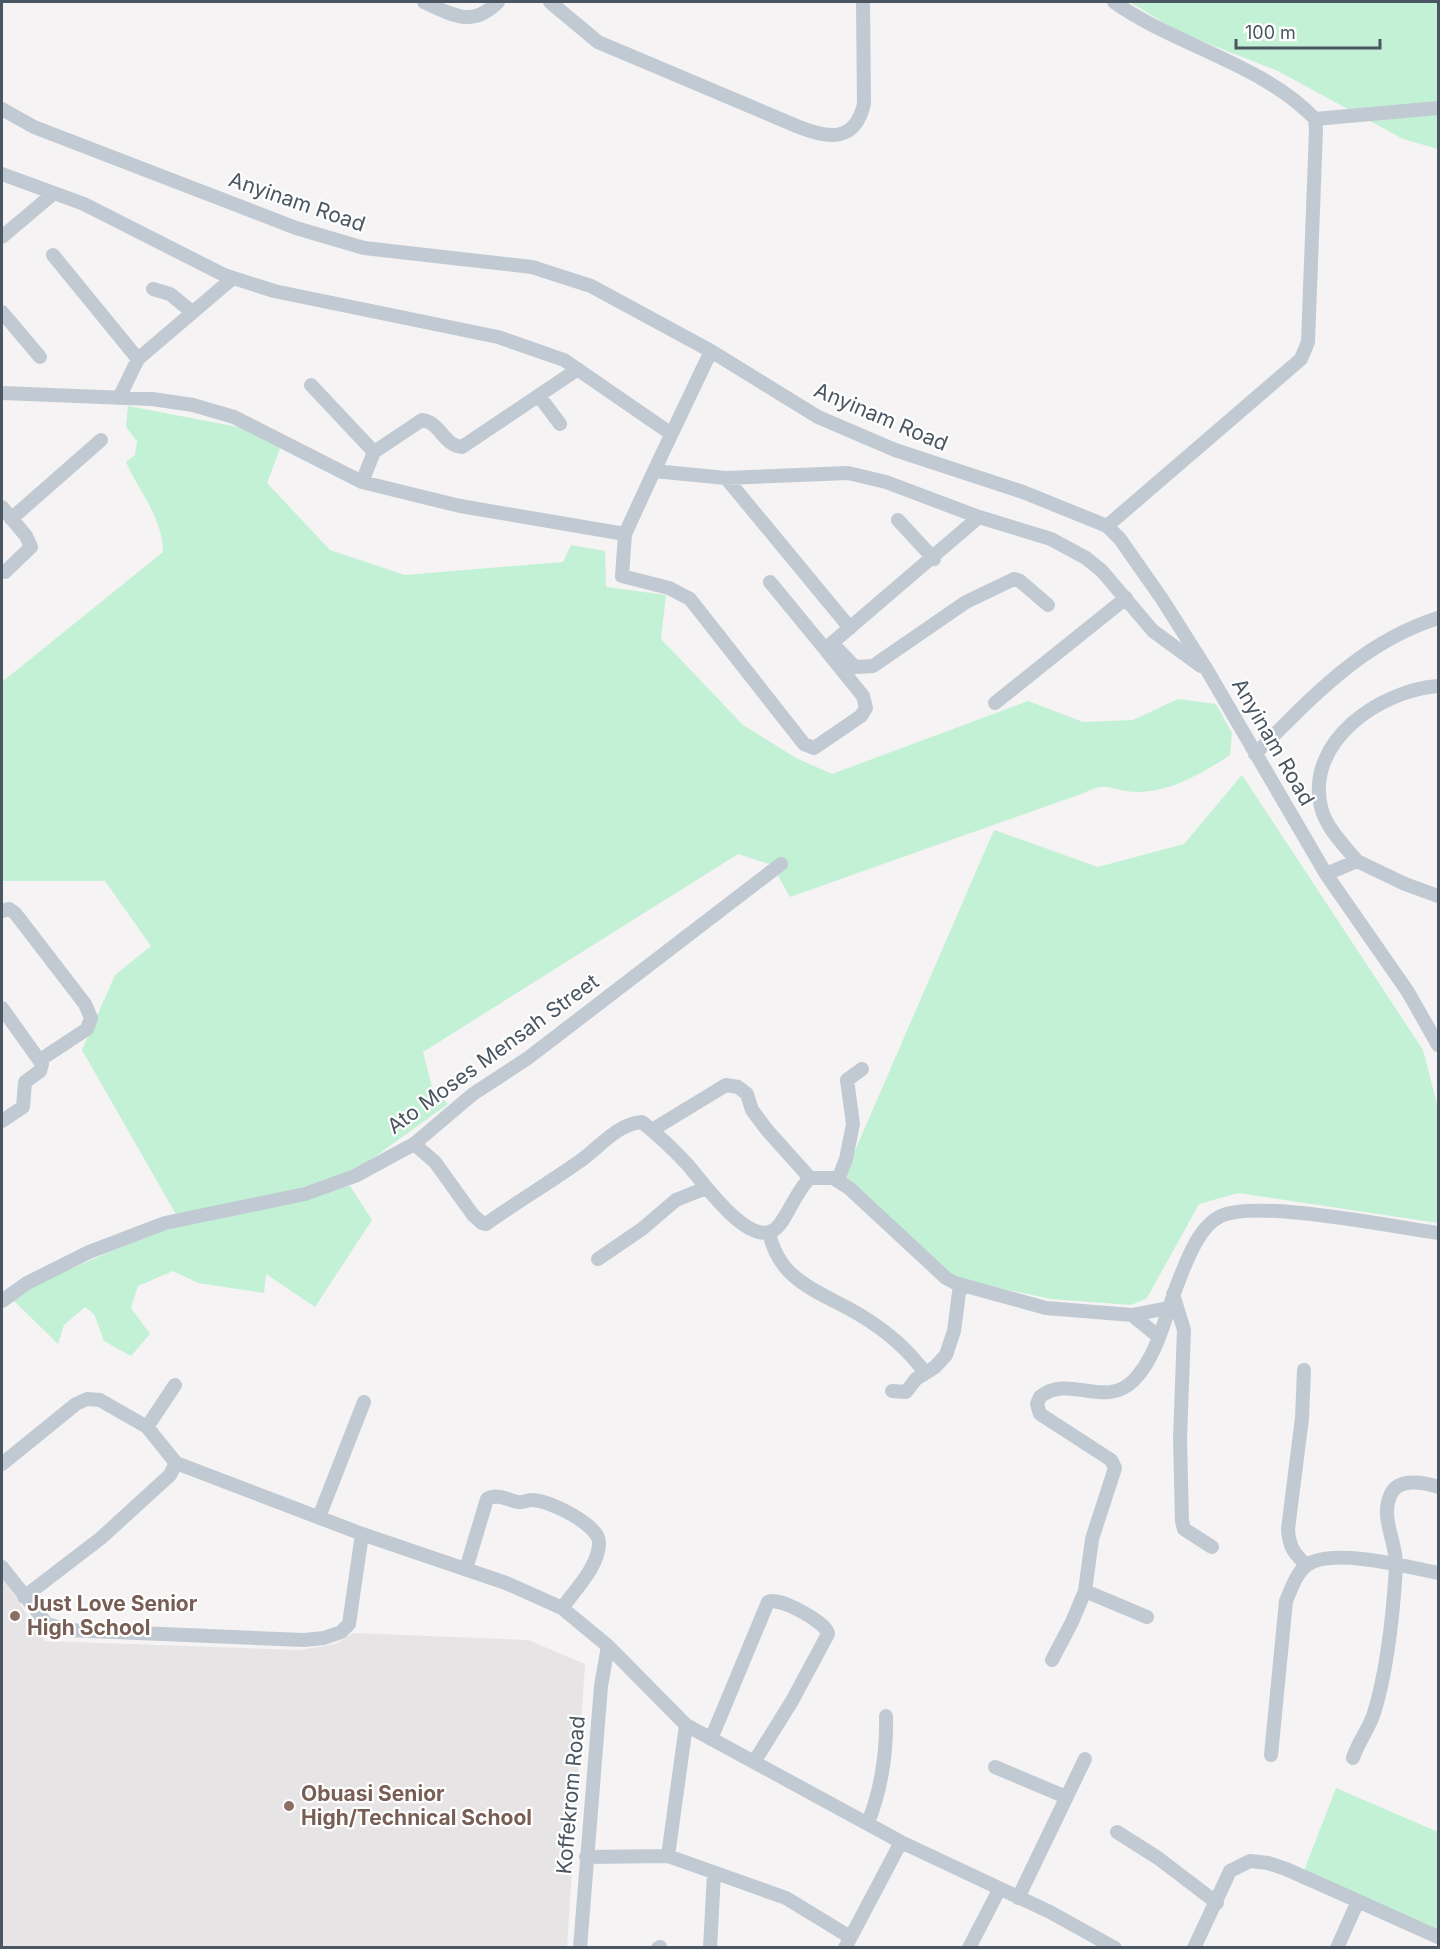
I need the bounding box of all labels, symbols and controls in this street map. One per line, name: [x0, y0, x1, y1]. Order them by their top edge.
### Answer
scale bar: [1236, 12, 1380, 50]
text: 100 m: [1245, 22, 1296, 43]
street label: Anyinam Road: [226, 166, 369, 237]
street label: Anyinam Road: [811, 377, 952, 456]
street label: Anyinam Road: [1227, 674, 1320, 810]
street label: Ato Moses Mensah Street: [382, 968, 603, 1139]
place label: Just Love Senior High School: [27, 1591, 198, 1640]
marker: Just Love Senior High School: [8, 1609, 22, 1623]
street label: Koffekrom Road: [551, 1715, 590, 1875]
place label: Obuasi Senior High/Technical School: [301, 1781, 532, 1830]
marker: Obuasi Senior High/Technical School: [282, 1799, 296, 1813]

